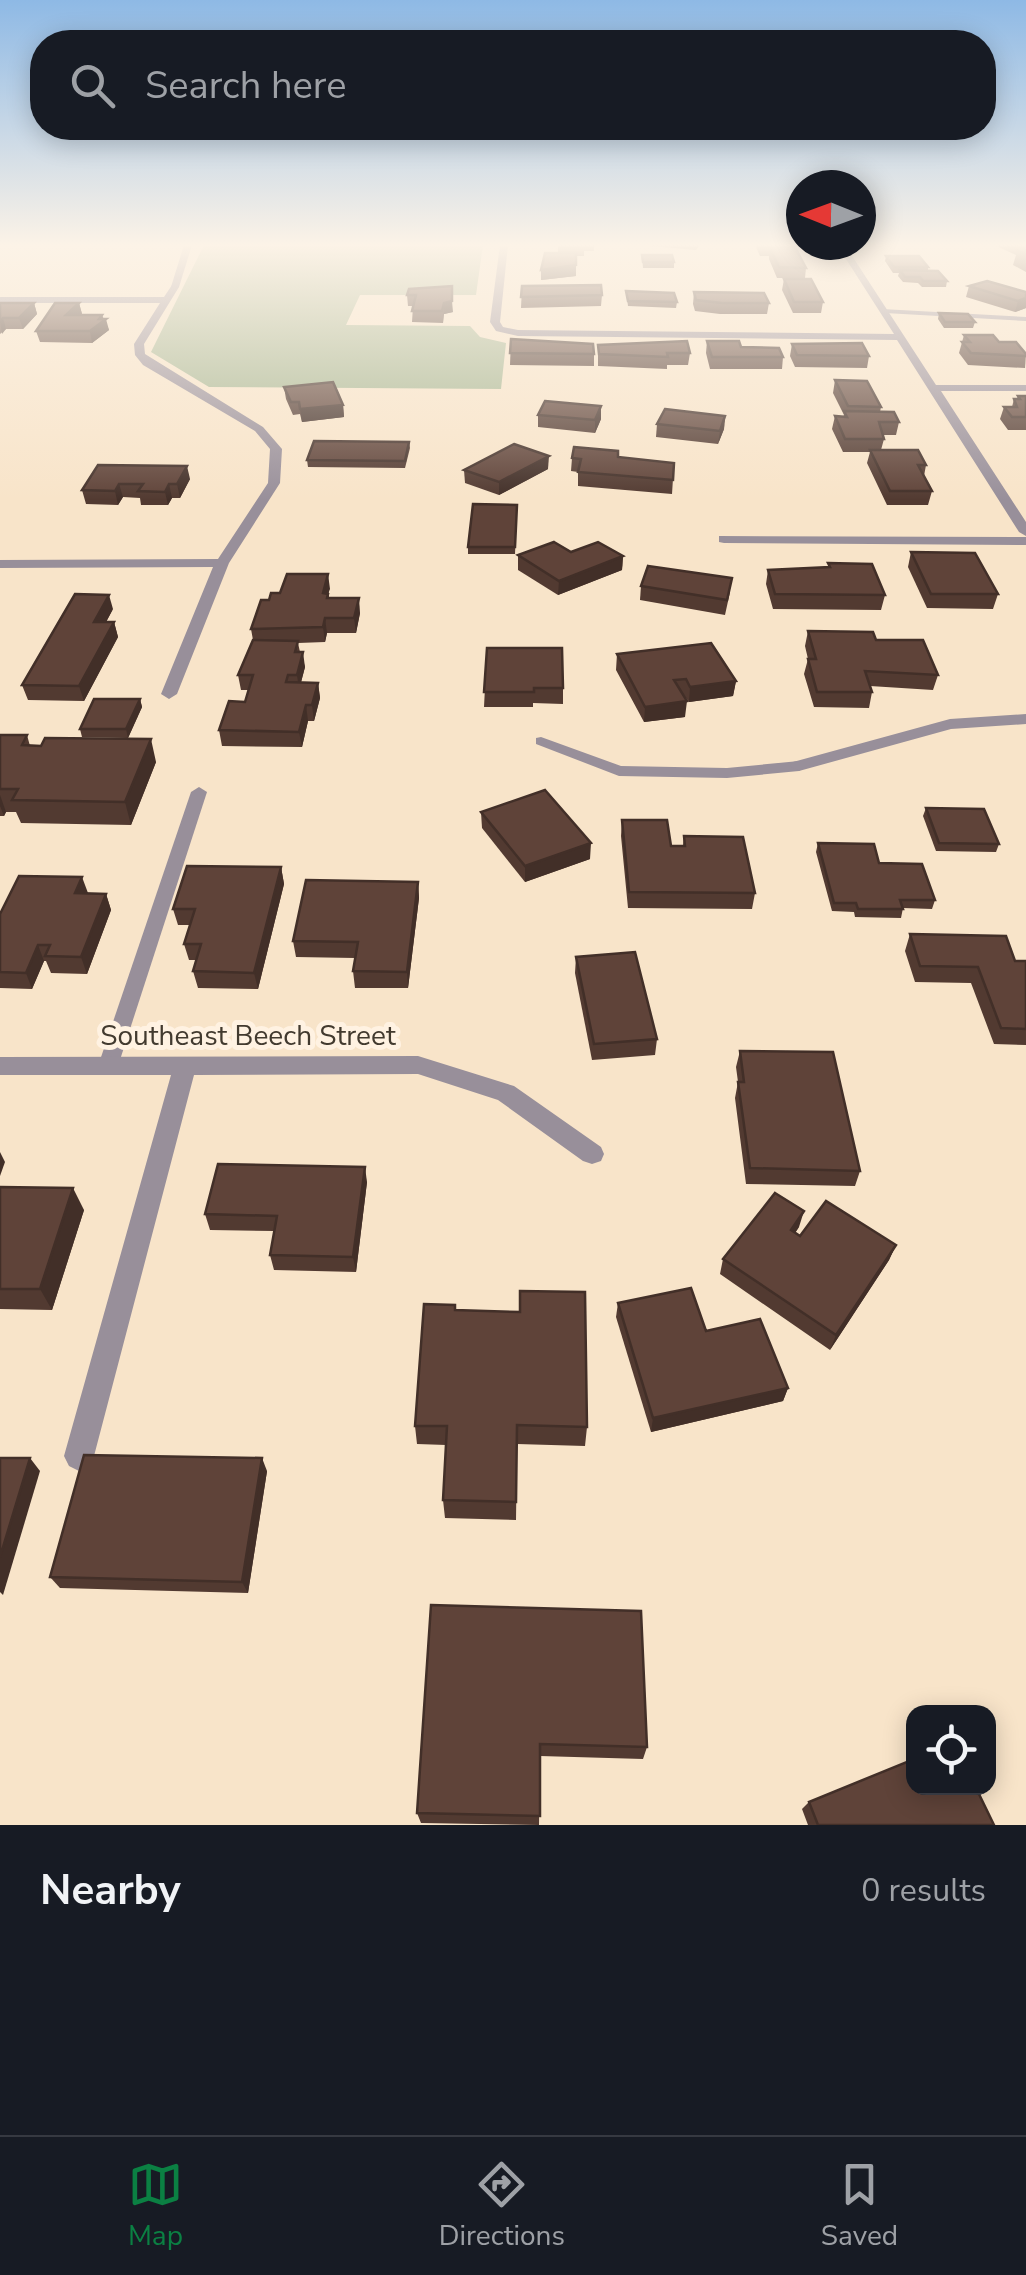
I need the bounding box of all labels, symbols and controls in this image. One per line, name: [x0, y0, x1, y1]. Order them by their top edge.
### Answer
search box: [30, 30, 996, 140]
icon: search: [65, 58, 120, 113]
text: Search here: [145, 60, 346, 111]
north arrow: [786, 170, 876, 260]
street label: Southeast Beech Street: [100, 1017, 396, 1055]
map controls: [906, 1705, 996, 1795]
button: locate: [906, 1705, 996, 1795]
text: Nearby: [40, 1862, 181, 1919]
text: 0 results: [861, 1869, 986, 1912]
tab: Map: [128, 2157, 183, 2255]
tab: Directions: [439, 2157, 565, 2255]
tab: Saved: [821, 2157, 898, 2255]

